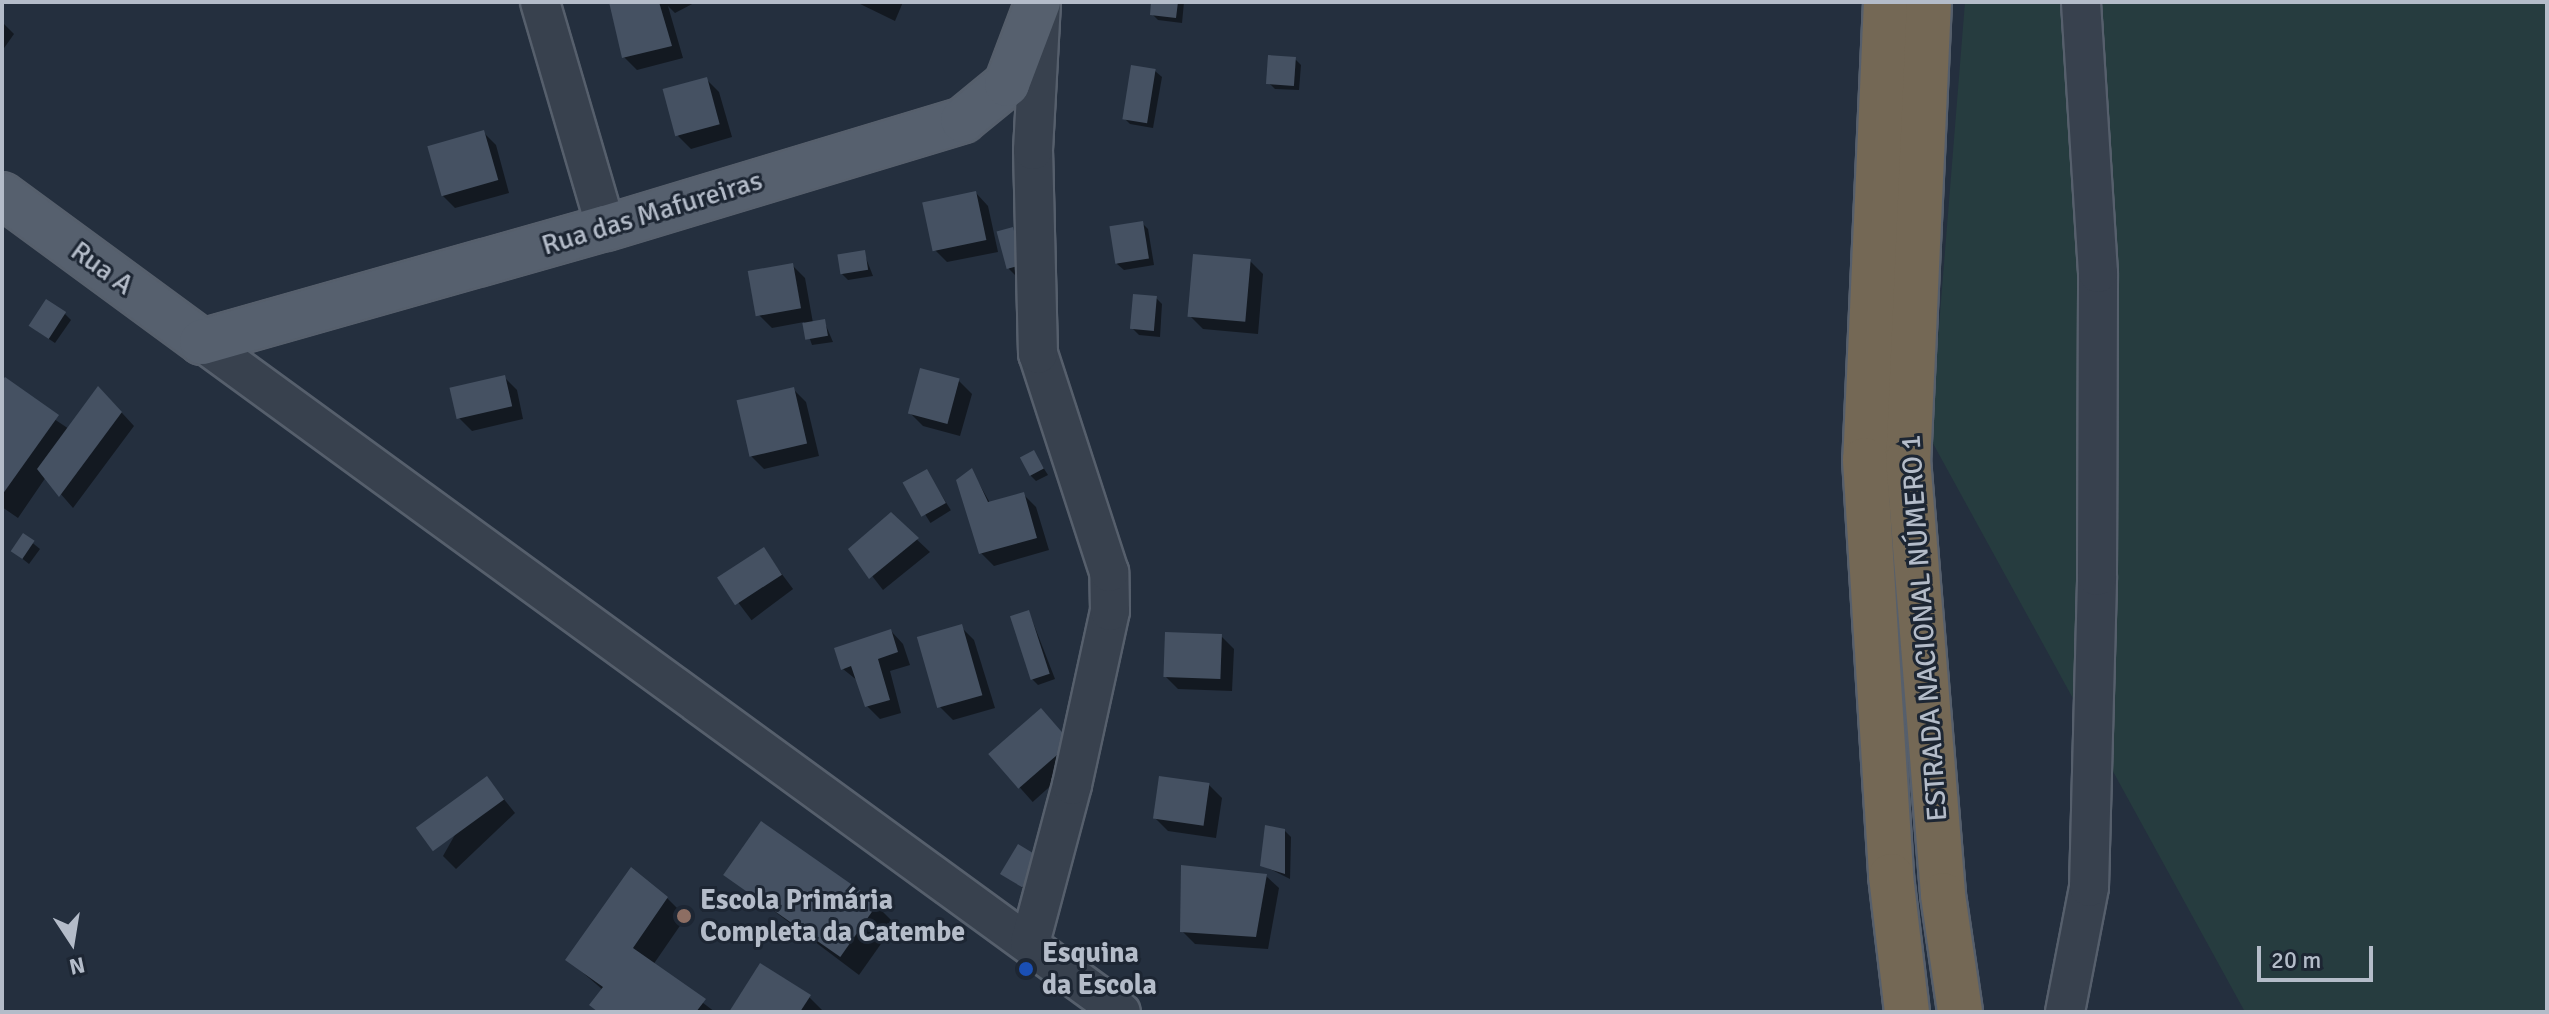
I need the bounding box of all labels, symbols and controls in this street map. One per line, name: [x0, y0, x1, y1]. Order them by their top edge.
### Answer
street label: Rua das Mafureiras: [538, 163, 766, 263]
street label: Rua A: [64, 234, 140, 302]
street label: ESTRADA NACIONAL NÚMERO 1: [1894, 433, 1954, 823]
place label: Escola Primária Completa da Catembe: [700, 883, 965, 949]
north arrow: [32, 902, 112, 982]
marker: Escola Primária Completa da Catembe: [675, 907, 693, 925]
scale bar: [2261, 930, 2377, 980]
place label: Esquina da Escola: [1042, 936, 1157, 1002]
text: 20 m: [2271, 945, 2321, 975]
text: N: [67, 951, 87, 981]
marker: Esquina da Escola: [1017, 960, 1035, 978]

